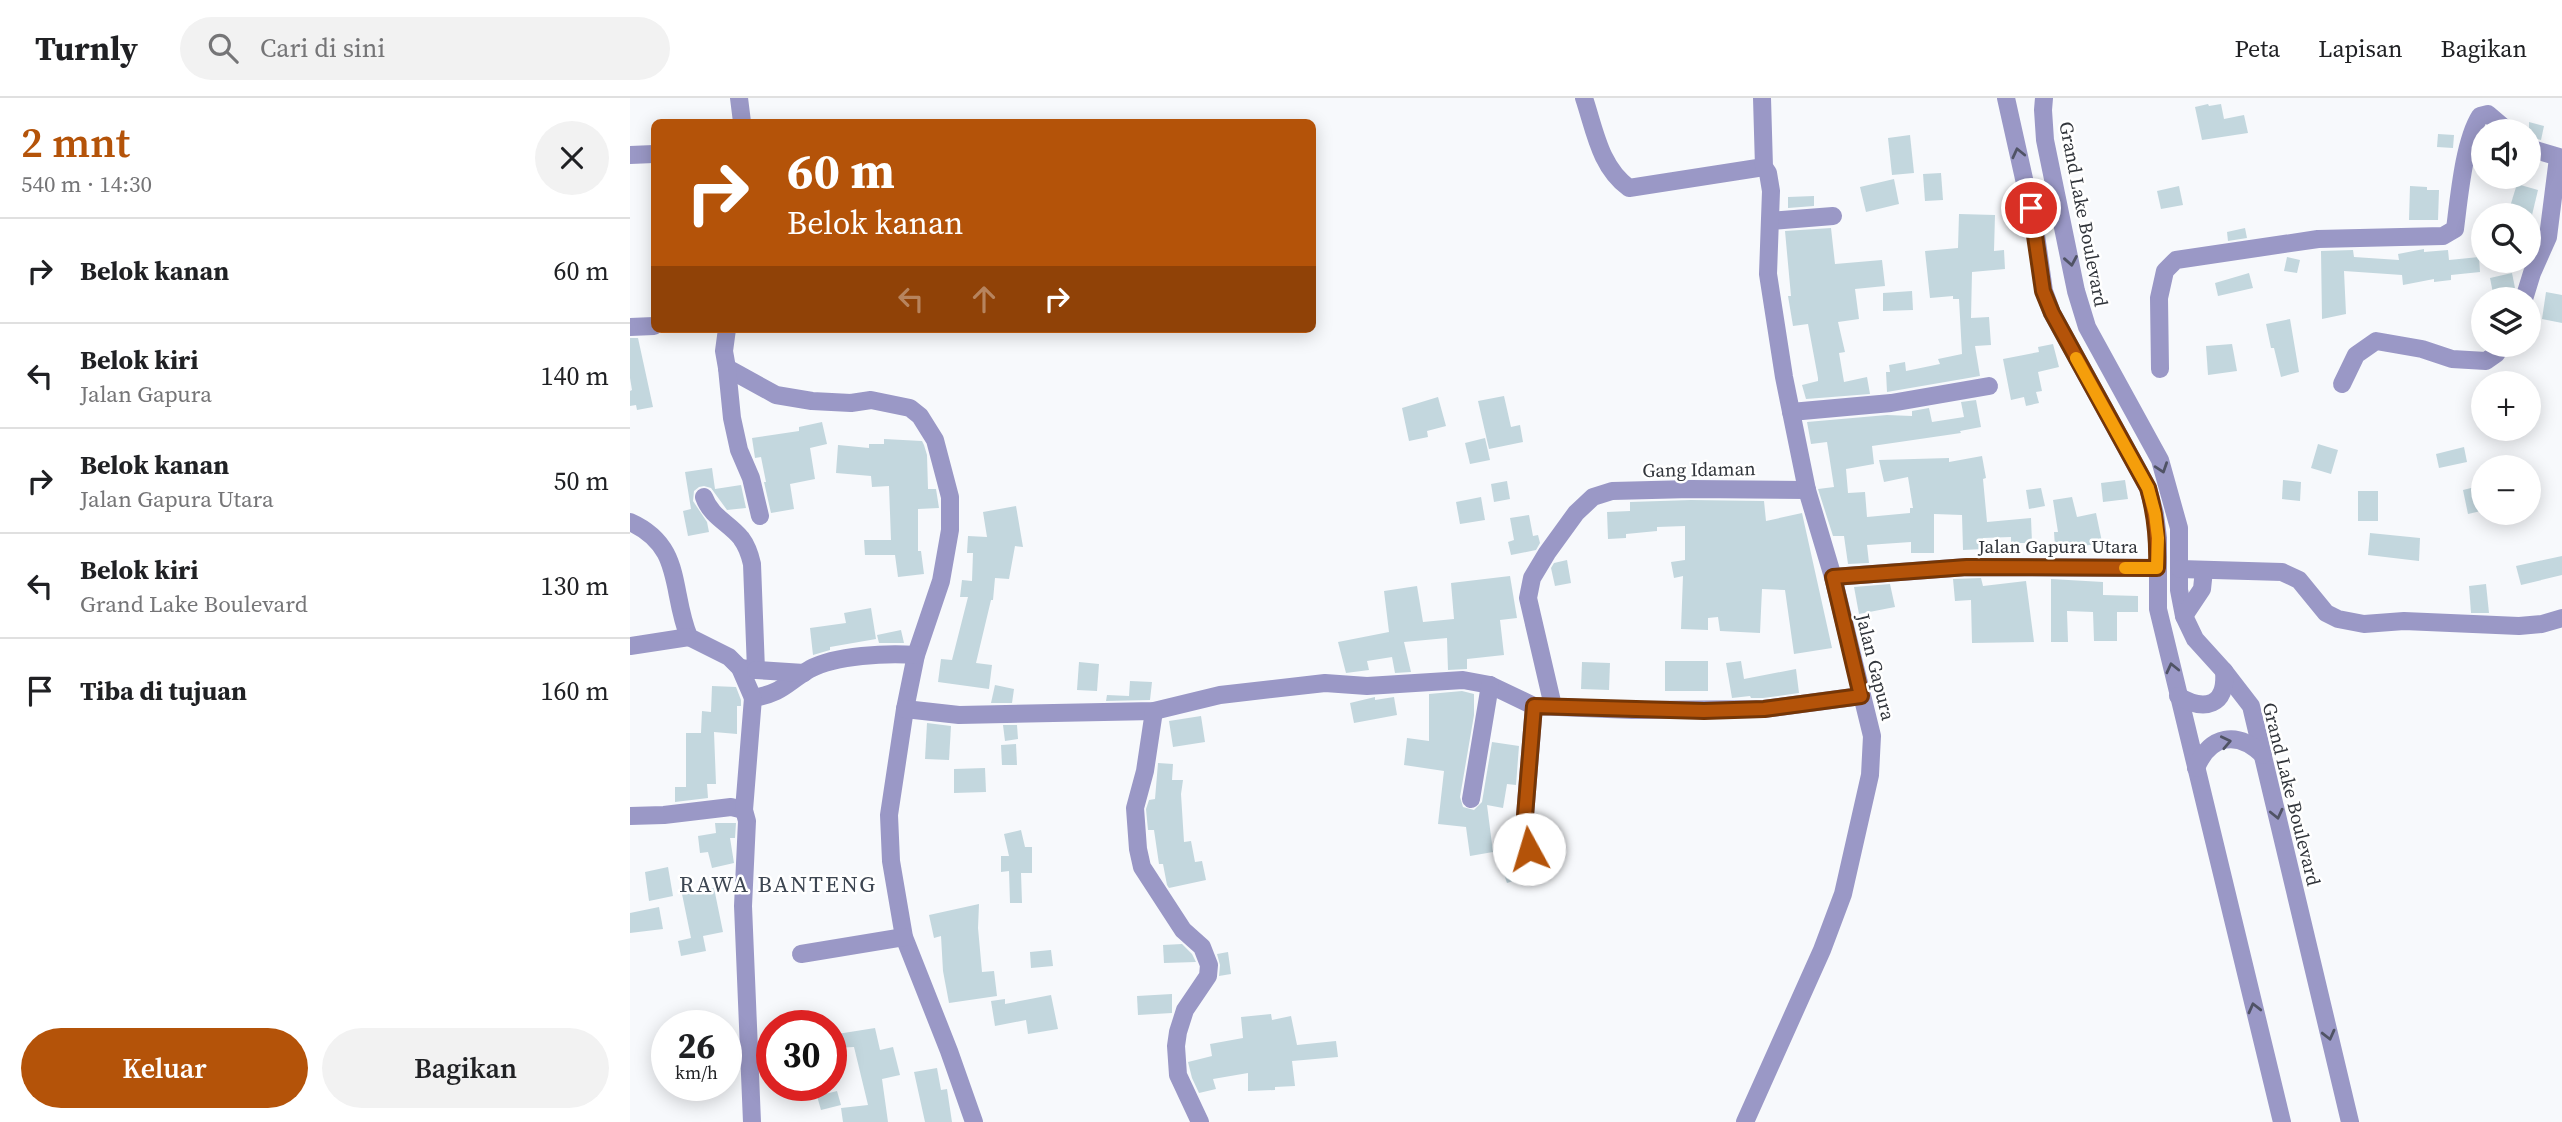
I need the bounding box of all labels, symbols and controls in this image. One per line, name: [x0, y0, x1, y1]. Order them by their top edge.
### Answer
search box: [180, 17, 670, 80]
text: Turnly: [35, 26, 138, 71]
icon: search: [204, 29, 242, 67]
text: Cari di sini: [260, 30, 385, 66]
text: Peta: [2234, 32, 2280, 65]
text: Lapisan: [2318, 32, 2403, 65]
text: Bagikan: [2441, 32, 2527, 65]
text: 2 mnt: [21, 113, 130, 171]
street label: Grand Lake Boulevard: [2053, 119, 2115, 309]
map controls: [2471, 119, 2541, 525]
button: sound: [2471, 119, 2541, 189]
button: close: [535, 121, 609, 195]
text: 60 m: [787, 137, 895, 204]
icon: right: [672, 147, 763, 238]
one-way arrow: [2012, 147, 2027, 159]
text: 540 m · 14:30: [21, 168, 152, 200]
pin: [2001, 178, 2061, 238]
icon: arrive: [2012, 189, 2050, 227]
text: Belok kanan: [787, 201, 963, 245]
button: search: [2471, 203, 2541, 273]
icon: right: [21, 252, 59, 290]
text: Belok kanan: [80, 253, 229, 289]
text: 60 m: [554, 253, 609, 289]
one-way arrow: [2062, 255, 2077, 267]
icon: left: [892, 280, 930, 318]
icon: ahead: [965, 280, 1003, 318]
icon: right: [1038, 280, 1076, 318]
button: layers: [2471, 287, 2541, 357]
text: Belok kiri: [80, 342, 198, 378]
icon: left: [21, 357, 59, 395]
text: 140 m: [541, 358, 609, 394]
button: +: [2471, 371, 2541, 441]
text: Jalan Gapura: [80, 378, 212, 410]
text: Belok kanan: [80, 447, 229, 483]
street label: Gang Idaman: [1642, 455, 1756, 483]
button: −: [2471, 455, 2541, 525]
one-way arrow: [2154, 461, 2168, 473]
icon: right: [21, 462, 59, 500]
text: 50 m: [554, 463, 609, 499]
text: Jalan Gapura Utara: [80, 483, 274, 515]
street label: Jalan Gapura Utara: [1977, 533, 2138, 559]
text: Belok kiri: [80, 552, 198, 588]
icon: left: [21, 567, 59, 605]
text: 130 m: [541, 568, 609, 604]
text: Grand Lake Boulevard: [80, 588, 308, 620]
street label: Jalan Gapura: [1850, 610, 1902, 723]
one-way arrow: [2165, 662, 2180, 674]
icon: arrive: [21, 672, 59, 710]
text: Tiba di tujuan: [80, 673, 247, 709]
text: 160 m: [541, 673, 609, 709]
street label: Grand Lake Boulevard: [2257, 700, 2327, 889]
one-way arrow: [2219, 735, 2231, 750]
one-way arrow: [2269, 808, 2283, 820]
position arrow: [1492, 812, 1566, 886]
district label: RAWA BANTENG: [679, 868, 877, 900]
one-way arrow: [2248, 1002, 2262, 1014]
speed limit sign: 30: [756, 1010, 847, 1101]
text: 26: [678, 1022, 715, 1070]
button: Keluar: [21, 1028, 308, 1108]
button: Bagikan: [322, 1028, 609, 1108]
one-way arrow: [2321, 1029, 2336, 1041]
text: km/h: [675, 1060, 718, 1085]

